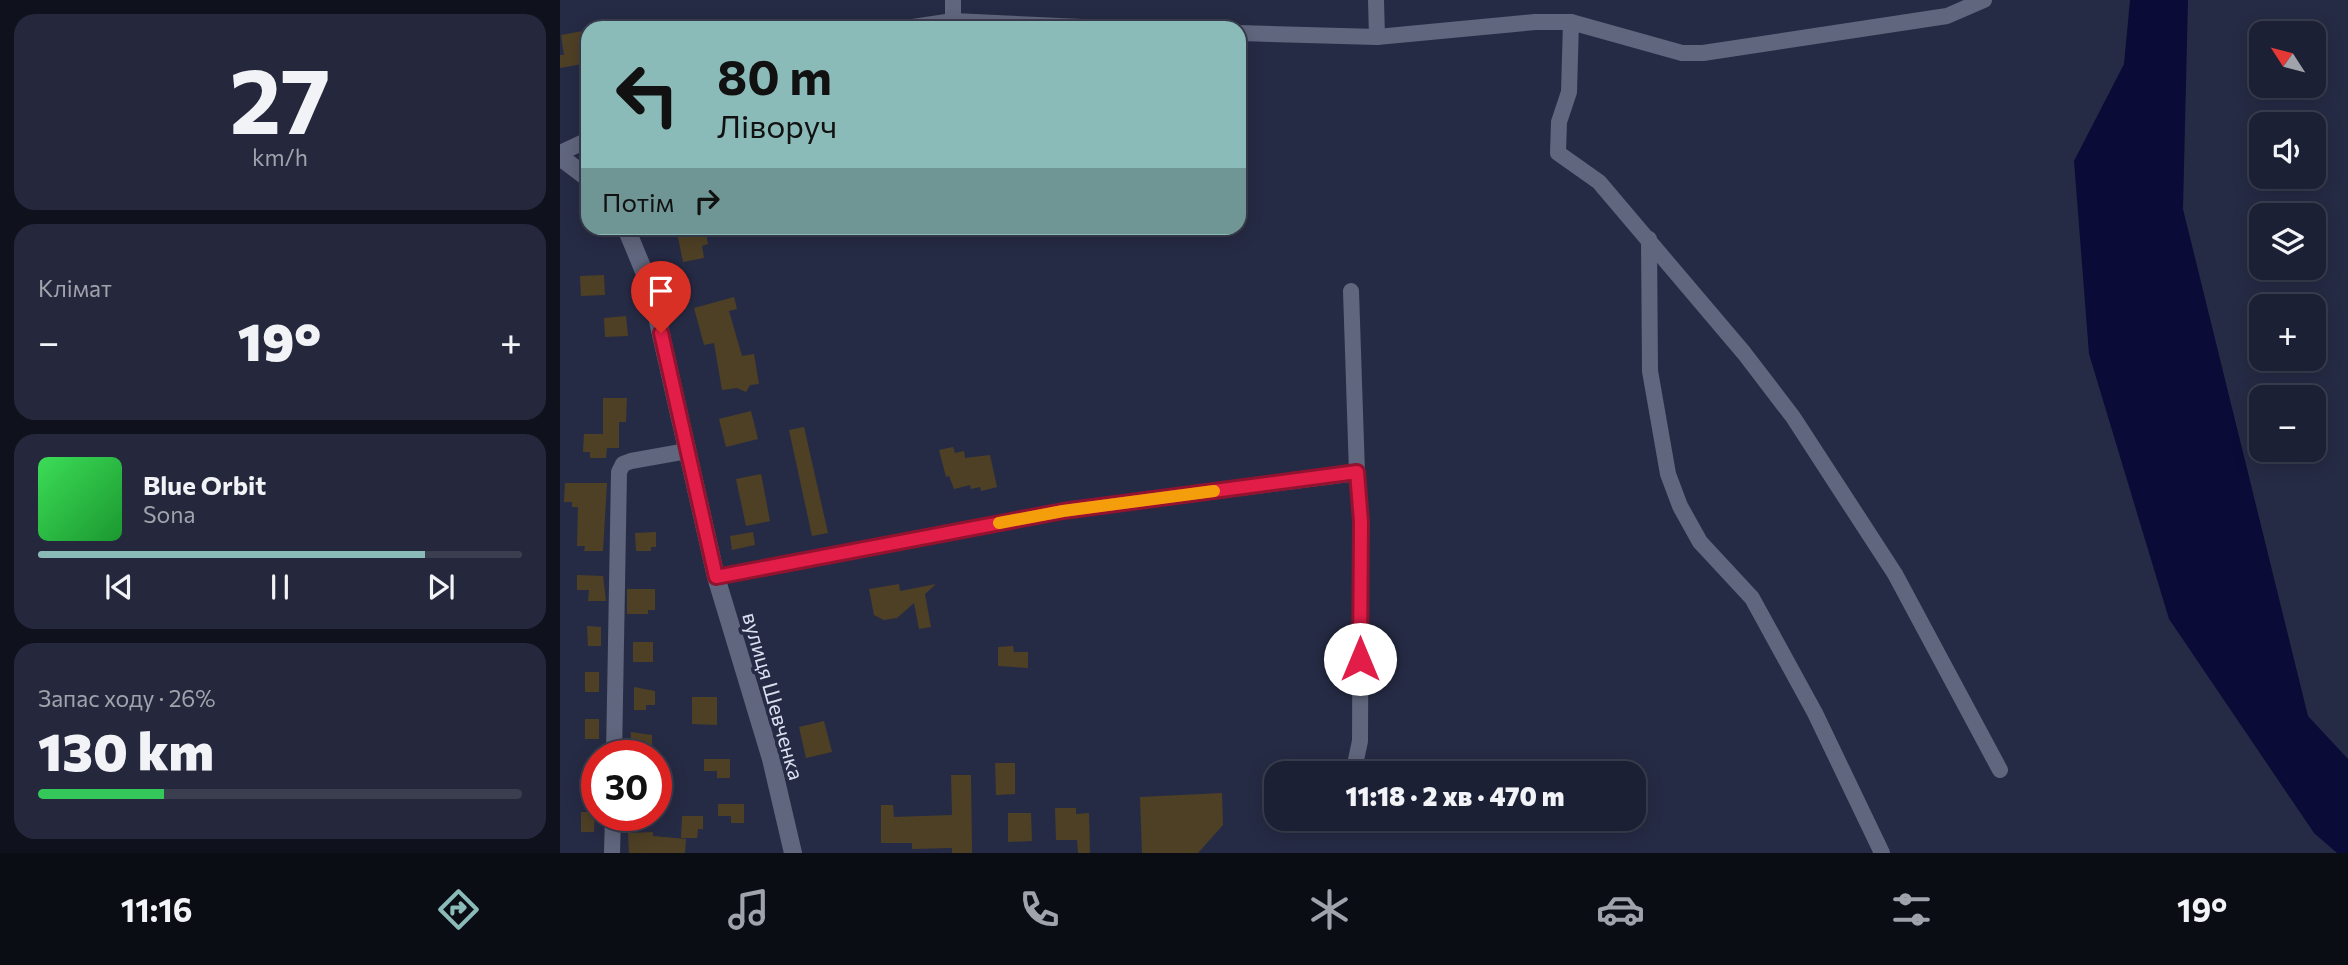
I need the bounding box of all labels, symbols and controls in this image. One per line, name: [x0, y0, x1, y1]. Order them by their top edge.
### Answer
north arrow: [2249, 21, 2326, 98]
map controls: [2249, 21, 2326, 462]
text: 27: [229, 41, 331, 153]
text: 80 m: [717, 45, 832, 105]
icon: left: [602, 49, 693, 140]
text: Ліворуч: [717, 105, 837, 145]
button: sound: [2249, 112, 2326, 189]
text: km/h: [252, 143, 308, 171]
icon: right: [688, 182, 726, 220]
text: Потім: [602, 186, 674, 217]
button: layers: [2249, 203, 2326, 280]
pin: [631, 261, 691, 333]
icon: arrive: [642, 272, 680, 310]
text: Клімат: [38, 274, 112, 302]
button: +: [2249, 294, 2326, 371]
text: 19°: [238, 308, 321, 372]
text: −: [38, 317, 60, 364]
text: +: [500, 317, 522, 364]
button: −: [2249, 385, 2326, 462]
text: Blue Orbit: [143, 469, 266, 500]
text: Sona: [143, 500, 195, 528]
icon: previous: [100, 568, 138, 606]
icon: pause: [261, 568, 299, 606]
icon: next: [422, 568, 460, 606]
street label: вулиця Шевченка: [738, 609, 810, 783]
position arrow: [1323, 622, 1397, 696]
text: Запас ходу · 26%: [38, 684, 216, 712]
text: 130 km: [38, 718, 214, 782]
speed limit sign: 30: [581, 740, 672, 831]
text: 11:18 · 2 хв · 470 m: [1345, 780, 1565, 811]
icon: directions: [434, 885, 483, 934]
icon: music: [724, 885, 773, 934]
icon: phone: [1015, 885, 1064, 934]
icon: climate: [1305, 885, 1354, 934]
icon: car: [1596, 885, 1645, 934]
icon: filters: [1887, 885, 1936, 934]
text: 11:16: [121, 889, 192, 929]
text: 19°: [2177, 889, 2227, 929]

